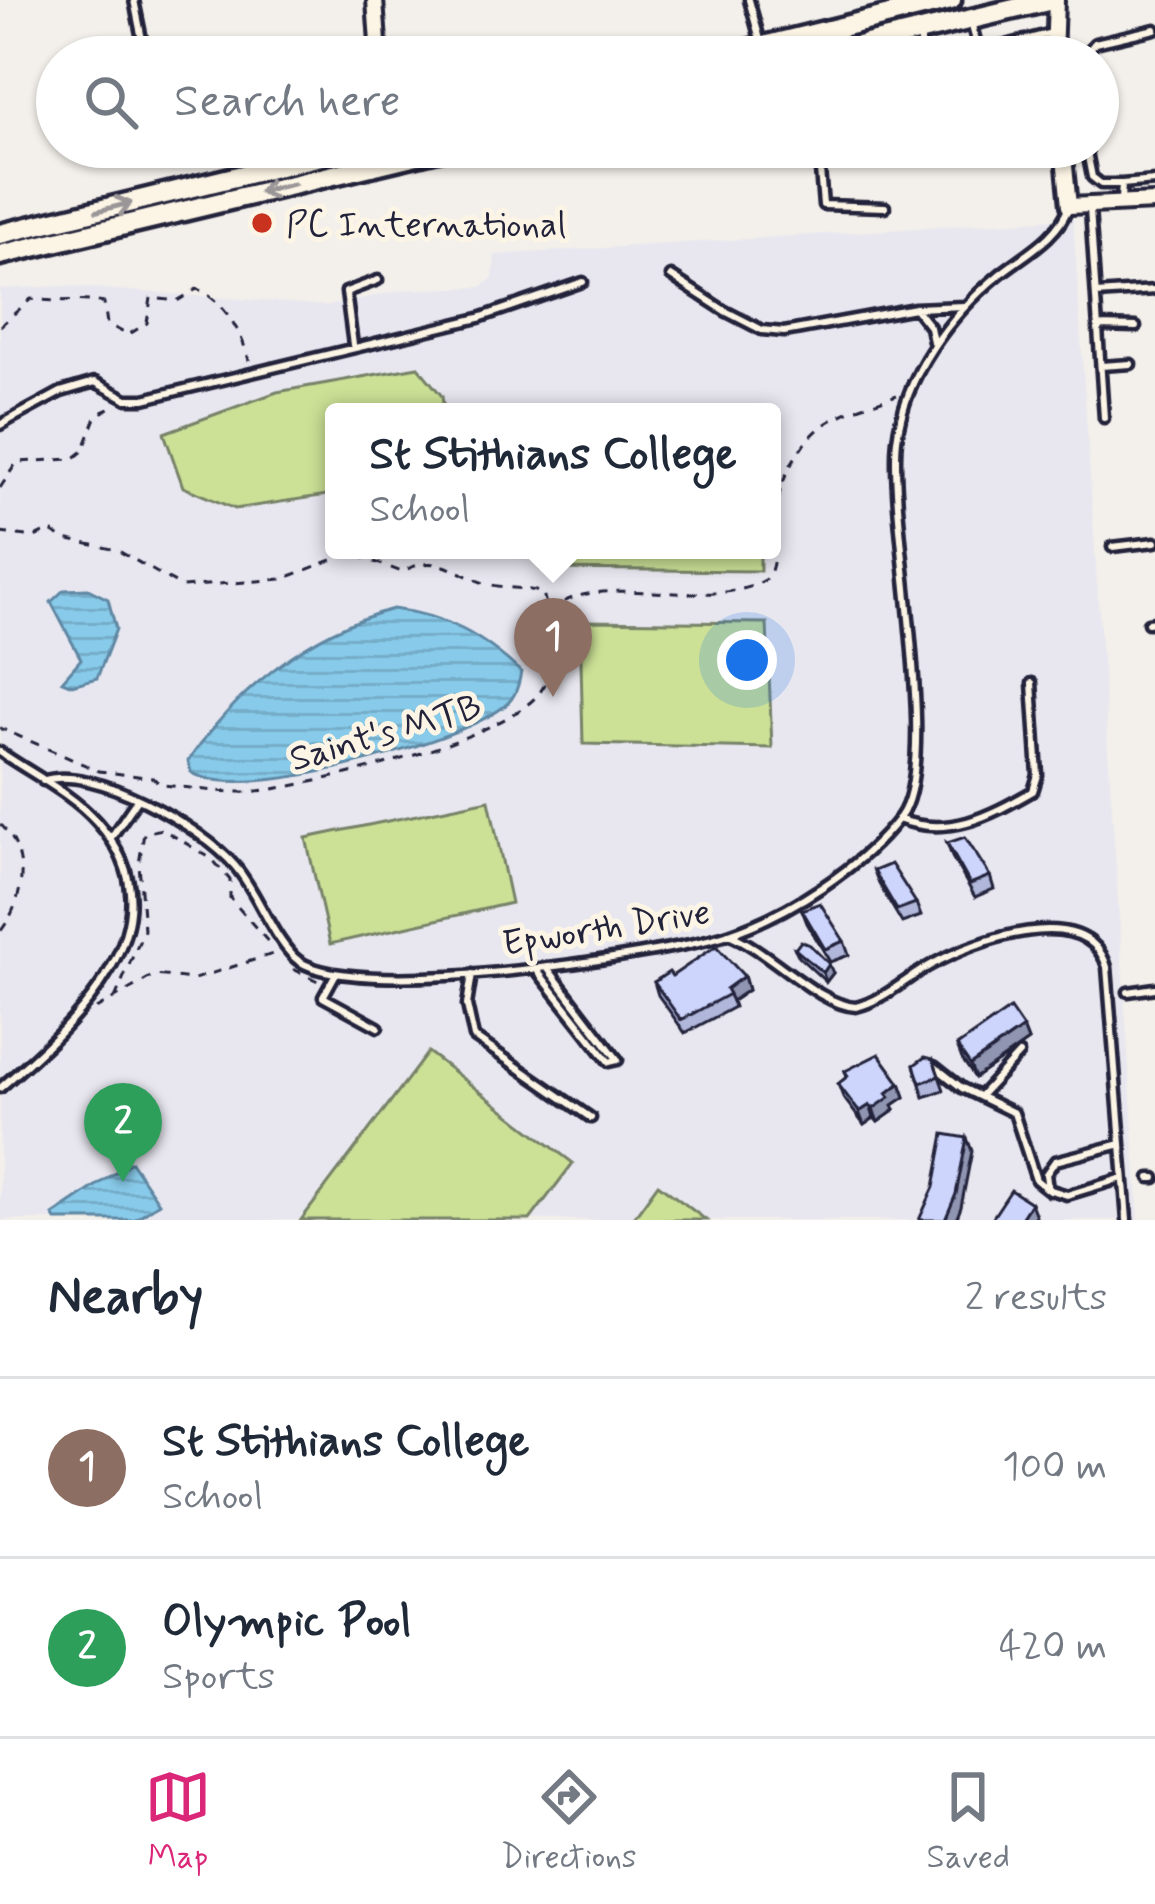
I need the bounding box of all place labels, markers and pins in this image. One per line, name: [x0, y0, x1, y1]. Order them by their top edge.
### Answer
place label: PC International: [286, 203, 566, 250]
marker: PC International: [249, 210, 275, 236]
pin: 1: [514, 598, 592, 697]
pin: 2: [84, 1083, 162, 1182]

